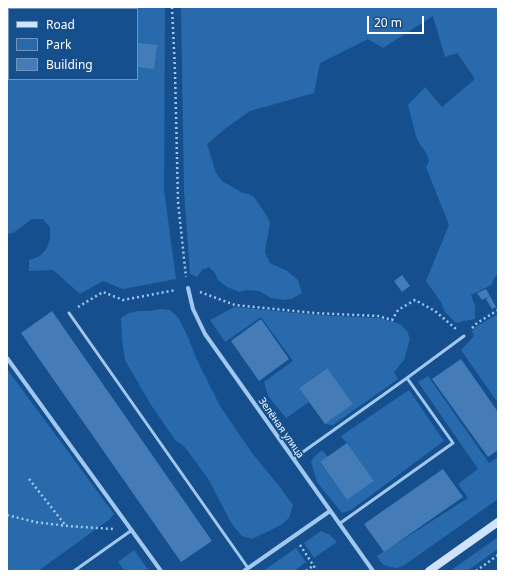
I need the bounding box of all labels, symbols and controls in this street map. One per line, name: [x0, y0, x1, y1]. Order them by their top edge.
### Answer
legend: [8, 8, 138, 80]
scale bar: [369, 8, 426, 34]
text: 20 m: [374, 14, 402, 31]
text: Road: [46, 16, 75, 33]
text: Park: [46, 36, 71, 53]
text: Building: [46, 56, 93, 73]
street label: Зелёная улица: [256, 395, 306, 461]

